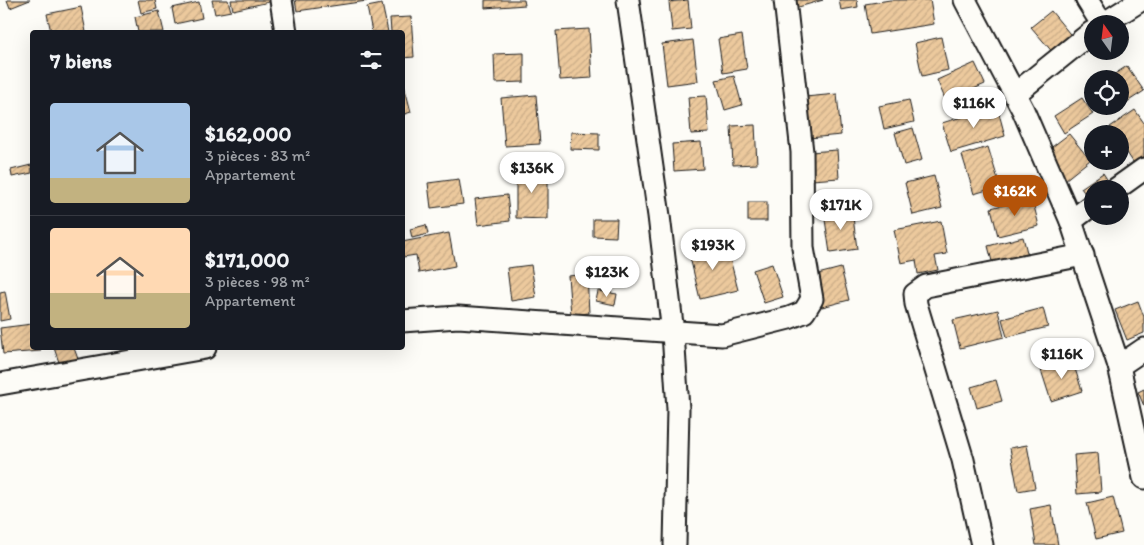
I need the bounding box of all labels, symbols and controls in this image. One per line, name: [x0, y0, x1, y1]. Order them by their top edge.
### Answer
north arrow: [1084, 15, 1129, 60]
map controls: [1084, 15, 1129, 225]
icon: filters: [357, 46, 385, 74]
text: 7 biens: [50, 48, 112, 73]
button: locate: [1084, 70, 1129, 115]
pin: $116K: [939, 86, 1009, 129]
text: $116K: [953, 93, 995, 112]
text: $162,000: [205, 121, 291, 146]
icon: home: [90, 123, 150, 183]
button: +: [1084, 125, 1129, 170]
text: 3 pièces · 83 m²: [205, 146, 310, 165]
pin: $136K: [497, 152, 567, 194]
text: $136K: [511, 158, 553, 177]
text: Appartement: [205, 165, 296, 184]
pin: $162K: [980, 174, 1050, 217]
button: −: [1084, 180, 1129, 225]
text: $162K: [994, 181, 1036, 200]
pin: $171K: [806, 188, 876, 231]
text: $171K: [820, 195, 862, 214]
pin: $193K: [678, 228, 748, 271]
text: $193K: [692, 235, 734, 254]
text: $171,000: [205, 247, 289, 272]
icon: home: [90, 248, 150, 308]
pin: $123K: [572, 256, 642, 298]
text: $123K: [586, 262, 628, 281]
text: 3 pièces · 98 m²: [205, 272, 310, 291]
text: Appartement: [205, 291, 296, 310]
pin: $116K: [1027, 338, 1097, 380]
text: $116K: [1041, 344, 1083, 363]

